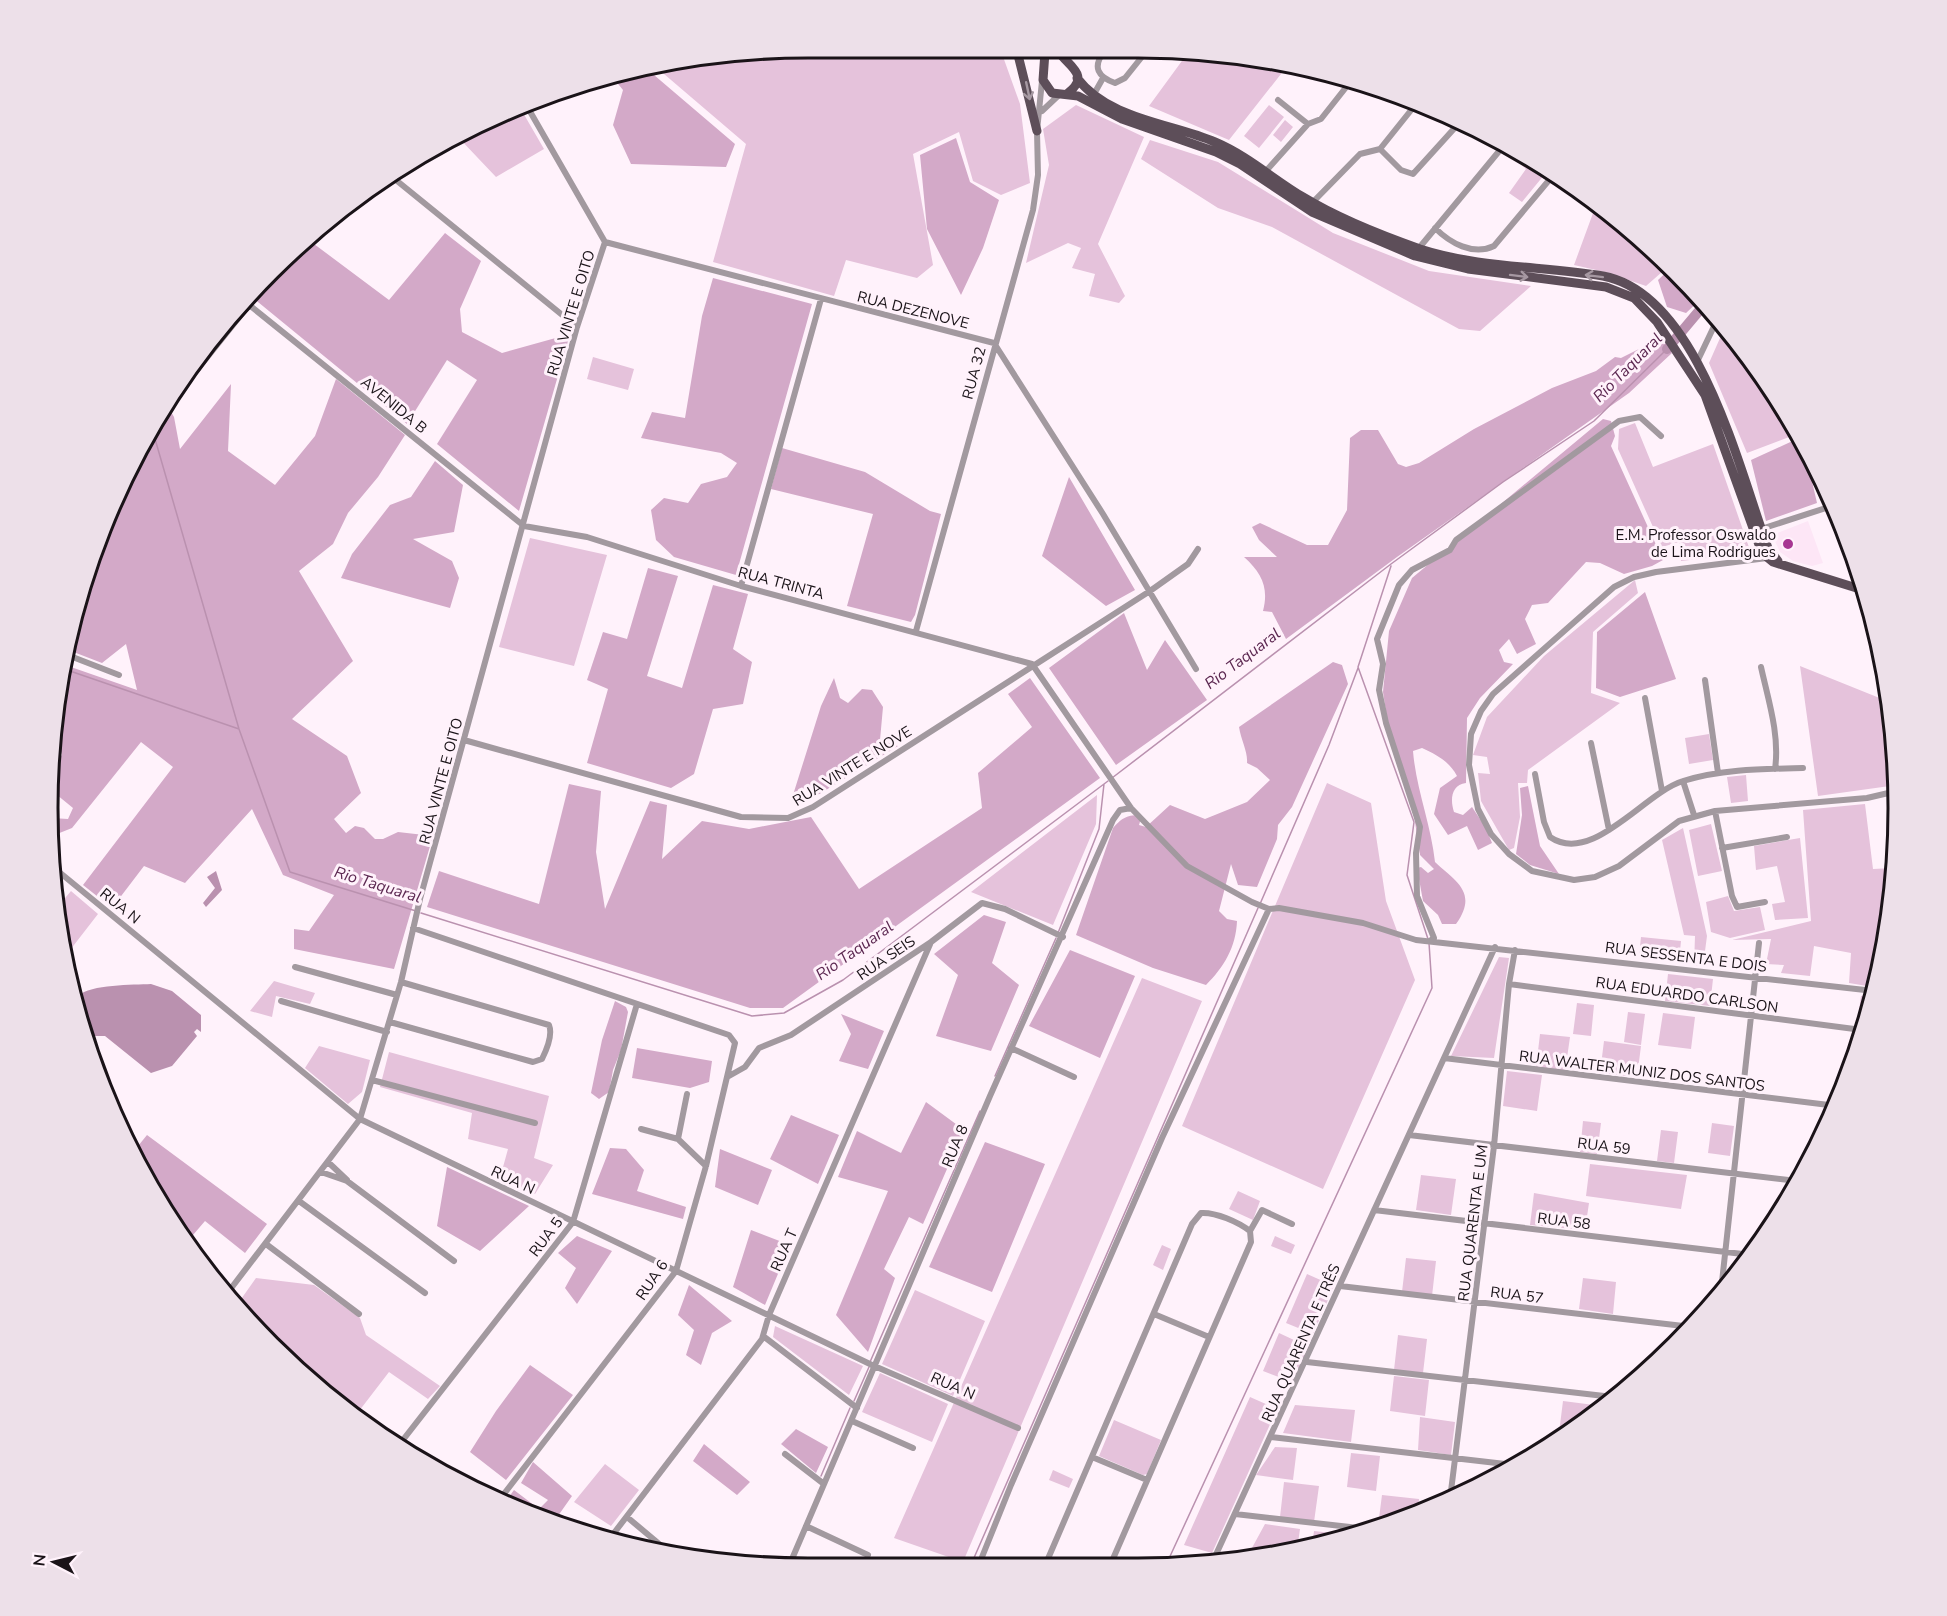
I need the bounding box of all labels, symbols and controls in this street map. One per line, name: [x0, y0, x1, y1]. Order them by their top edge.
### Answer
one-way arrow: [1023, 81, 1034, 100]
street label: RUA VINTE E OITO: [542, 248, 600, 378]
one-way arrow: [1585, 270, 1605, 281]
one-way arrow: [1508, 271, 1528, 282]
street label: RUA DEZENOVE: [855, 286, 971, 334]
water label: Rio Taquaral: [1588, 328, 1667, 407]
street label: RUA 32: [957, 344, 991, 402]
street label: AVENIDA B: [357, 372, 431, 438]
place label: E.M. Professor Oswaldo de Lima Rodrigues: [1616, 525, 1776, 562]
marker: E.M. Professor Oswaldo de Lima Rodrigues: [1781, 537, 1795, 551]
street label: RUA TRINTA: [736, 562, 826, 604]
water label: Rio Taquaral: [1200, 623, 1285, 695]
street label: RUA VINTE E OITO: [414, 715, 468, 847]
street label: RUA VINTE E NOVE: [789, 721, 915, 811]
water label: Rio Taquaral: [331, 861, 424, 909]
street label: RUA N: [96, 884, 144, 928]
water label: Rio Taquaral: [811, 916, 898, 986]
street label: RUA SEIS: [853, 931, 919, 985]
street label: RUA SESSENTA E DOIS: [1604, 937, 1768, 977]
street label: RUA EDUARDO CARLSON: [1594, 972, 1780, 1018]
street label: RUA WALTER MUNIZ DOS SANTOS: [1518, 1046, 1766, 1096]
street label: RUA 8: [937, 1122, 973, 1170]
street label: RUA 59: [1576, 1133, 1632, 1159]
street label: RUA QUARENTA E UM: [1453, 1143, 1493, 1303]
street label: RUA N: [488, 1161, 538, 1199]
street label: RUA 58: [1536, 1208, 1592, 1234]
street label: RUA 5: [525, 1213, 567, 1261]
street label: RUA T: [766, 1226, 802, 1274]
street label: RUA 6: [631, 1256, 673, 1304]
street label: RUA QUARENTA E TRÊS: [1257, 1261, 1345, 1425]
street label: RUA 57: [1489, 1282, 1545, 1308]
street label: RUA N: [928, 1367, 978, 1405]
north arrow: [24, 1532, 84, 1592]
text: N: [28, 1553, 52, 1568]

